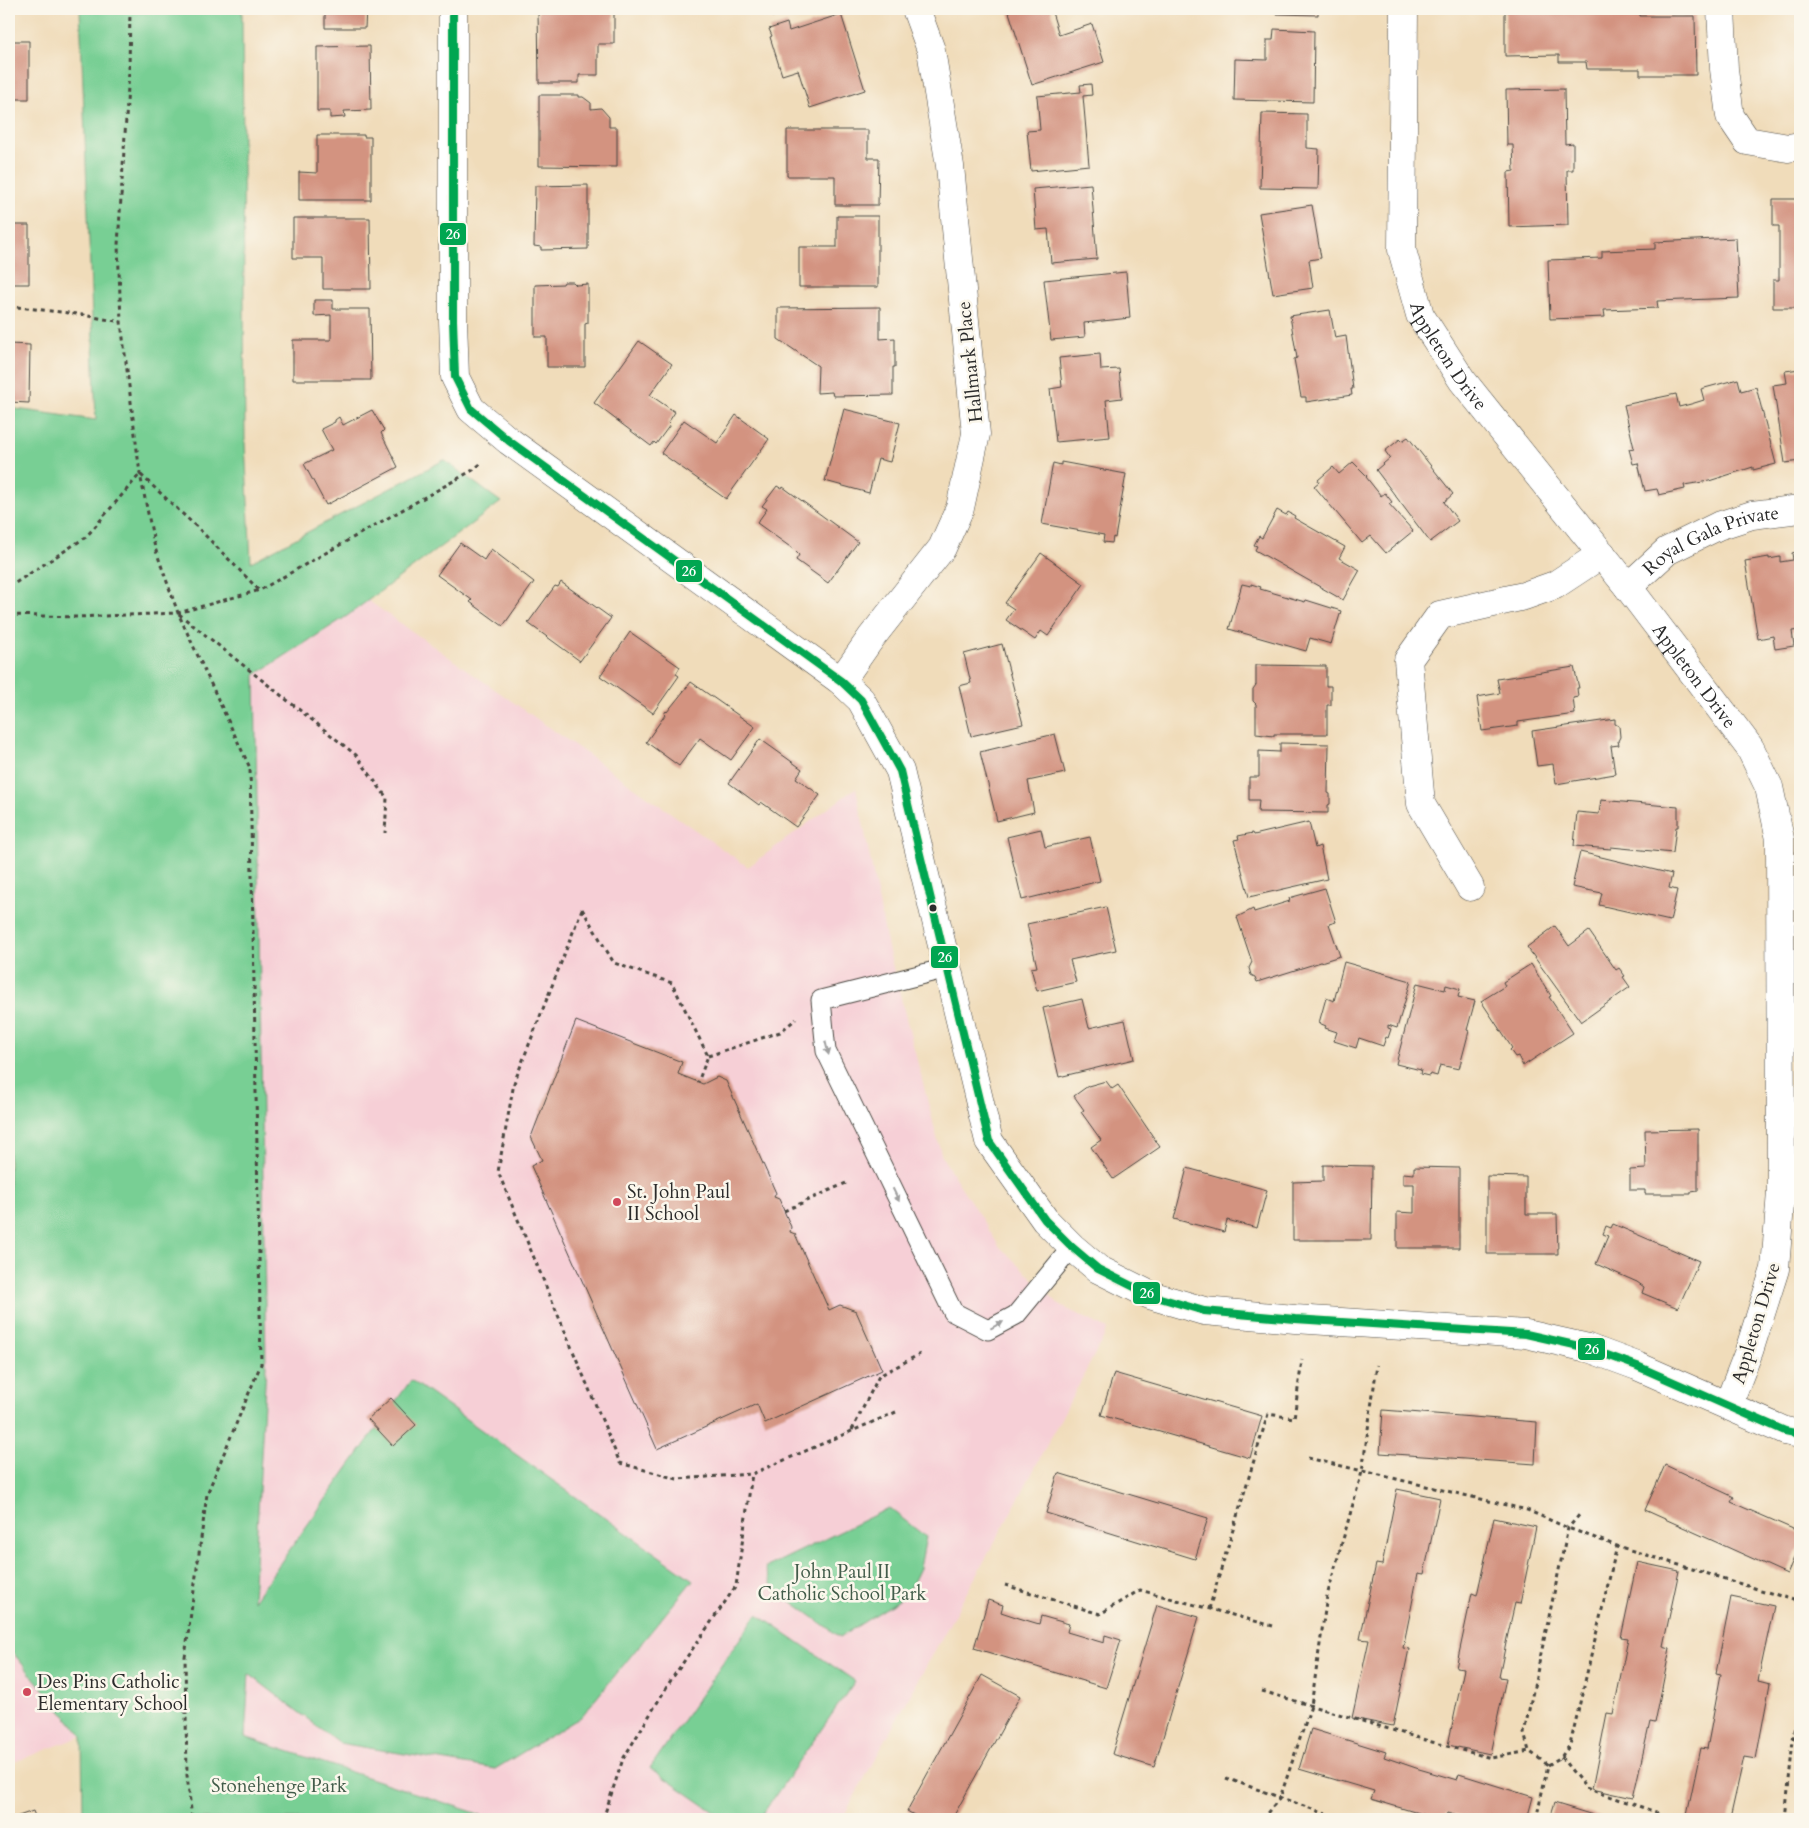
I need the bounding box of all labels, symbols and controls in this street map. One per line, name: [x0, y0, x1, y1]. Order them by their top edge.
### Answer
line badge: 26: [439, 222, 467, 246]
text: 26: [446, 225, 460, 244]
street label: Appleton Drive: [1403, 299, 1493, 416]
street label: Hallmark Place: [951, 300, 989, 424]
street label: Royal Gala Private: [1637, 500, 1780, 581]
line badge: 26: [675, 559, 703, 583]
text: 26: [682, 562, 696, 581]
street label: Appleton Drive: [1646, 618, 1742, 734]
unlabelled marker: [928, 903, 938, 913]
line badge: 26: [930, 945, 959, 969]
text: 26: [938, 948, 952, 967]
one-way arrow: [823, 1041, 831, 1056]
place label: St. John Paul II School: [627, 1179, 730, 1227]
one-way arrow: [893, 1188, 901, 1202]
marker: St. John Paul II School: [611, 1196, 623, 1208]
street label: Appleton Drive: [1725, 1260, 1787, 1387]
line badge: 26: [1132, 1281, 1161, 1305]
text: 26: [1140, 1284, 1154, 1303]
one-way arrow: [990, 1321, 1005, 1329]
line badge: 26: [1577, 1337, 1606, 1361]
text: 26: [1585, 1340, 1599, 1359]
park label: John Paul II Catholic School Park: [757, 1559, 927, 1607]
place label: Des Pins Catholic Elementary School: [37, 1669, 188, 1717]
marker: Des Pins Catholic Elementary School: [21, 1686, 33, 1698]
park label: Stonehenge Park: [211, 1773, 348, 1799]

